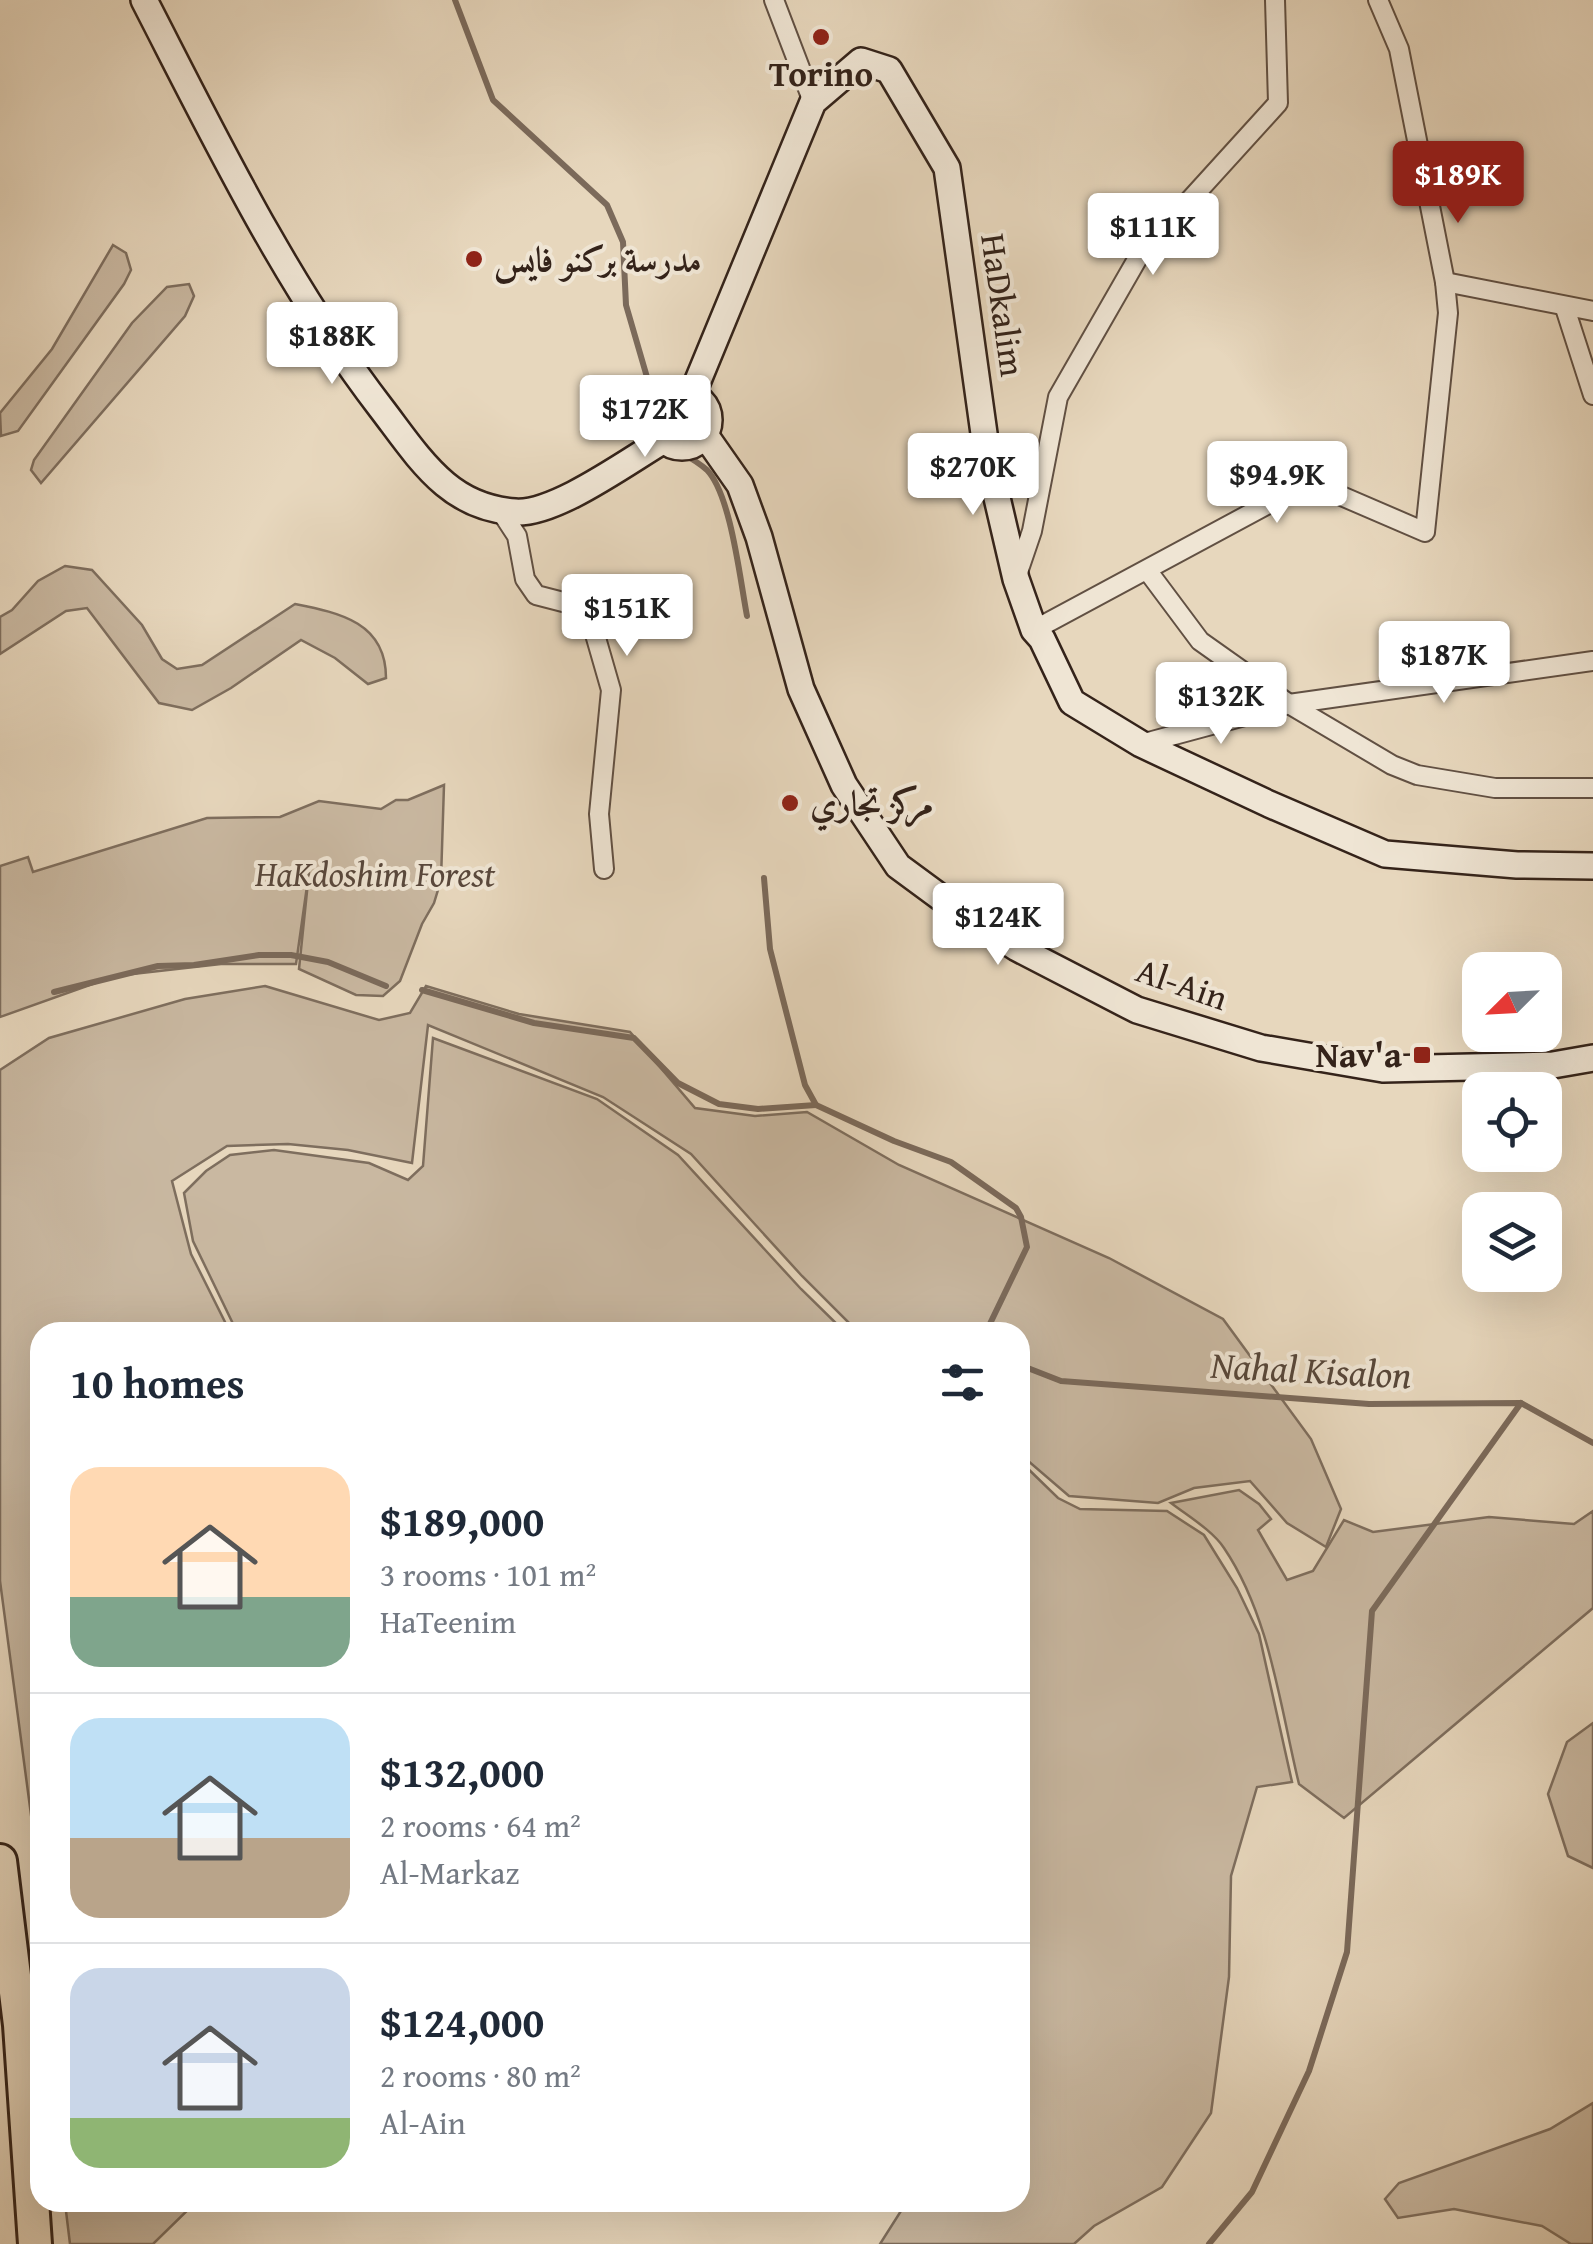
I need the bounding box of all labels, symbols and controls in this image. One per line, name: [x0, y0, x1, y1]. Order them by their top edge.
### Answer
marker: Torino: [810, 26, 832, 48]
place label: Torino: [769, 48, 873, 99]
pin: $189K: [1388, 141, 1528, 226]
text: $189K: [1415, 150, 1501, 197]
pin: $111K: [1083, 193, 1223, 278]
text: $111K: [1110, 202, 1196, 249]
street label: HaDkalim: [968, 230, 1039, 380]
place label: مدرسة بركنو فايس: [494, 233, 702, 284]
marker: مدرسة بركنو فايس: [463, 248, 485, 270]
pin: $188K: [262, 302, 402, 387]
text: $188K: [289, 311, 375, 358]
pin: $172K: [575, 375, 715, 460]
text: $172K: [602, 384, 688, 431]
pin: $270K: [903, 433, 1043, 518]
pin: $94.9K: [1196, 441, 1358, 526]
text: $270K: [930, 442, 1016, 489]
text: $94.9K: [1229, 450, 1325, 497]
pin: $151K: [557, 574, 697, 659]
text: $151K: [584, 583, 670, 630]
pin: $187K: [1374, 621, 1514, 706]
text: $187K: [1401, 630, 1487, 677]
pin: $132K: [1151, 662, 1291, 747]
text: $132K: [1178, 671, 1264, 718]
place label: مركز تجاري: [810, 777, 933, 832]
marker: مركز تجاري: [779, 792, 801, 814]
park label: HaKdoshim Forest: [254, 848, 496, 899]
pin: $124K: [928, 883, 1068, 968]
text: $124K: [955, 892, 1041, 939]
street label: Al-Ain: [1130, 944, 1235, 1023]
north arrow: [1462, 952, 1562, 1052]
map controls: [1462, 952, 1562, 1292]
place label: Nav'a: [1316, 1029, 1402, 1080]
marker: Nav'a: [1411, 1044, 1433, 1066]
button: locate: [1462, 1072, 1562, 1172]
button: layers: [1462, 1192, 1562, 1292]
water label: Nahal Kisalon: [1208, 1336, 1413, 1402]
text: 10 homes: [70, 1352, 245, 1413]
icon: filters: [935, 1355, 990, 1410]
text: $189,000: [380, 1490, 544, 1551]
icon: home: [150, 1507, 270, 1627]
text: 3 rooms · 101 m²: [380, 1551, 596, 1598]
text: HaTeenim: [380, 1598, 516, 1645]
text: $132,000: [380, 1741, 544, 1802]
icon: home: [150, 1758, 270, 1878]
text: 2 rooms · 64 m²: [380, 1802, 581, 1849]
text: Al-Markaz: [380, 1849, 519, 1896]
text: $124,000: [380, 1991, 544, 2052]
icon: home: [150, 2008, 270, 2128]
text: 2 rooms · 80 m²: [380, 2052, 581, 2099]
text: Al-Ain: [380, 2099, 466, 2146]

